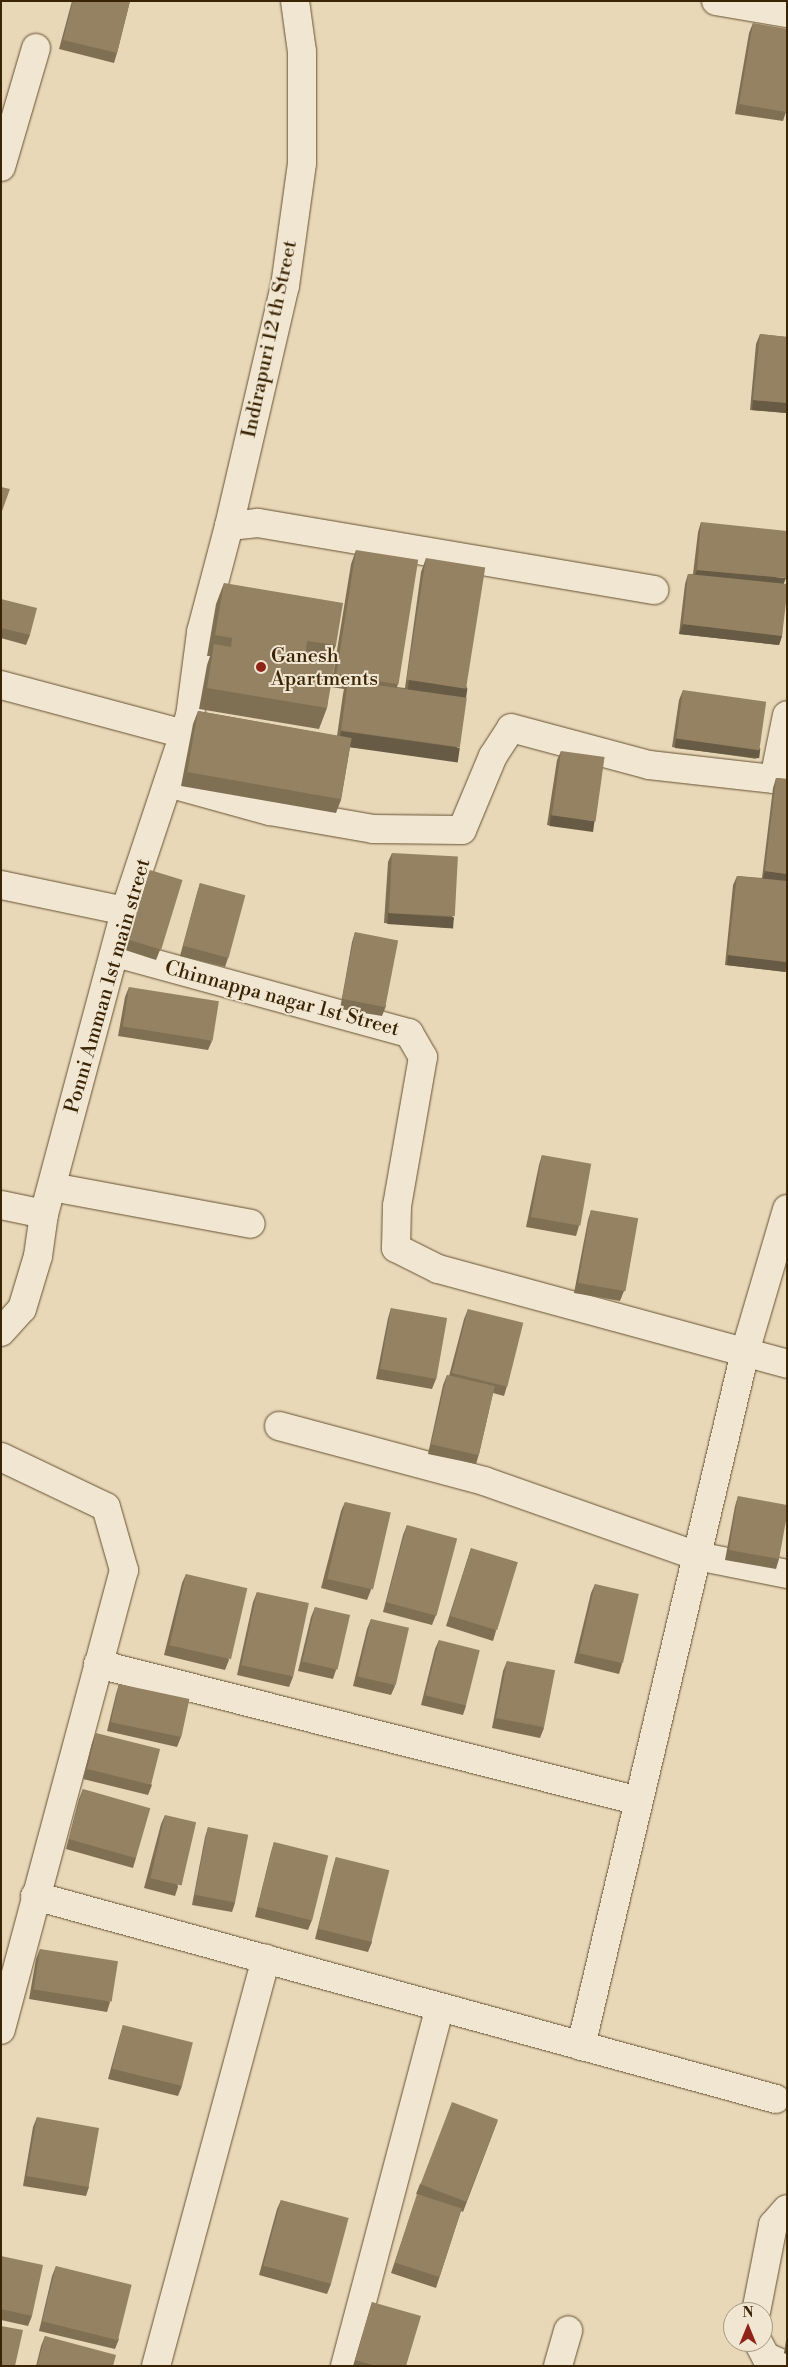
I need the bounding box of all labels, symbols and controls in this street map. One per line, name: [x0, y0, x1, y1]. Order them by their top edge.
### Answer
street label: Indirapuri 12 th Street: [237, 238, 303, 440]
place label: Ganesh Apartments: [271, 644, 378, 691]
marker: Ganesh Apartments: [255, 661, 267, 673]
street label: Ponni Amman 1st main street: [60, 856, 156, 1116]
street label: Chinnappa nagar 1st Street: [162, 956, 402, 1042]
north arrow: [723, 2302, 773, 2352]
text: N: [742, 2304, 754, 2322]

